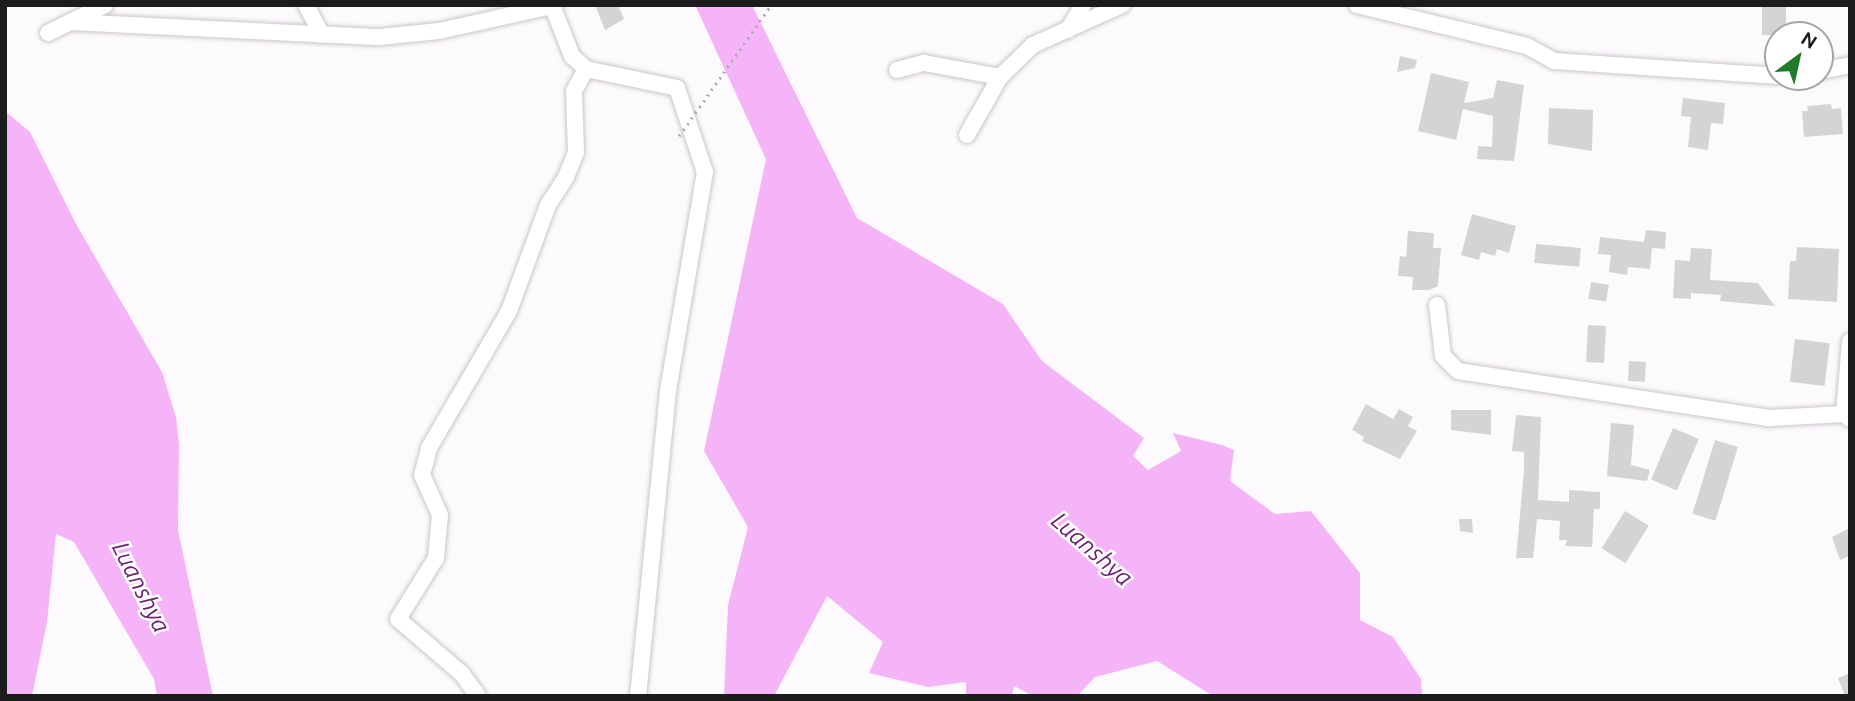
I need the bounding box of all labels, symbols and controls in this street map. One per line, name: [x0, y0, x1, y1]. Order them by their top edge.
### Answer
north arrow: [1764, 21, 1834, 91]
text: N: [1797, 27, 1821, 53]
water label: Luanshya: [1046, 506, 1138, 592]
water label: Luanshya: [106, 537, 176, 637]

